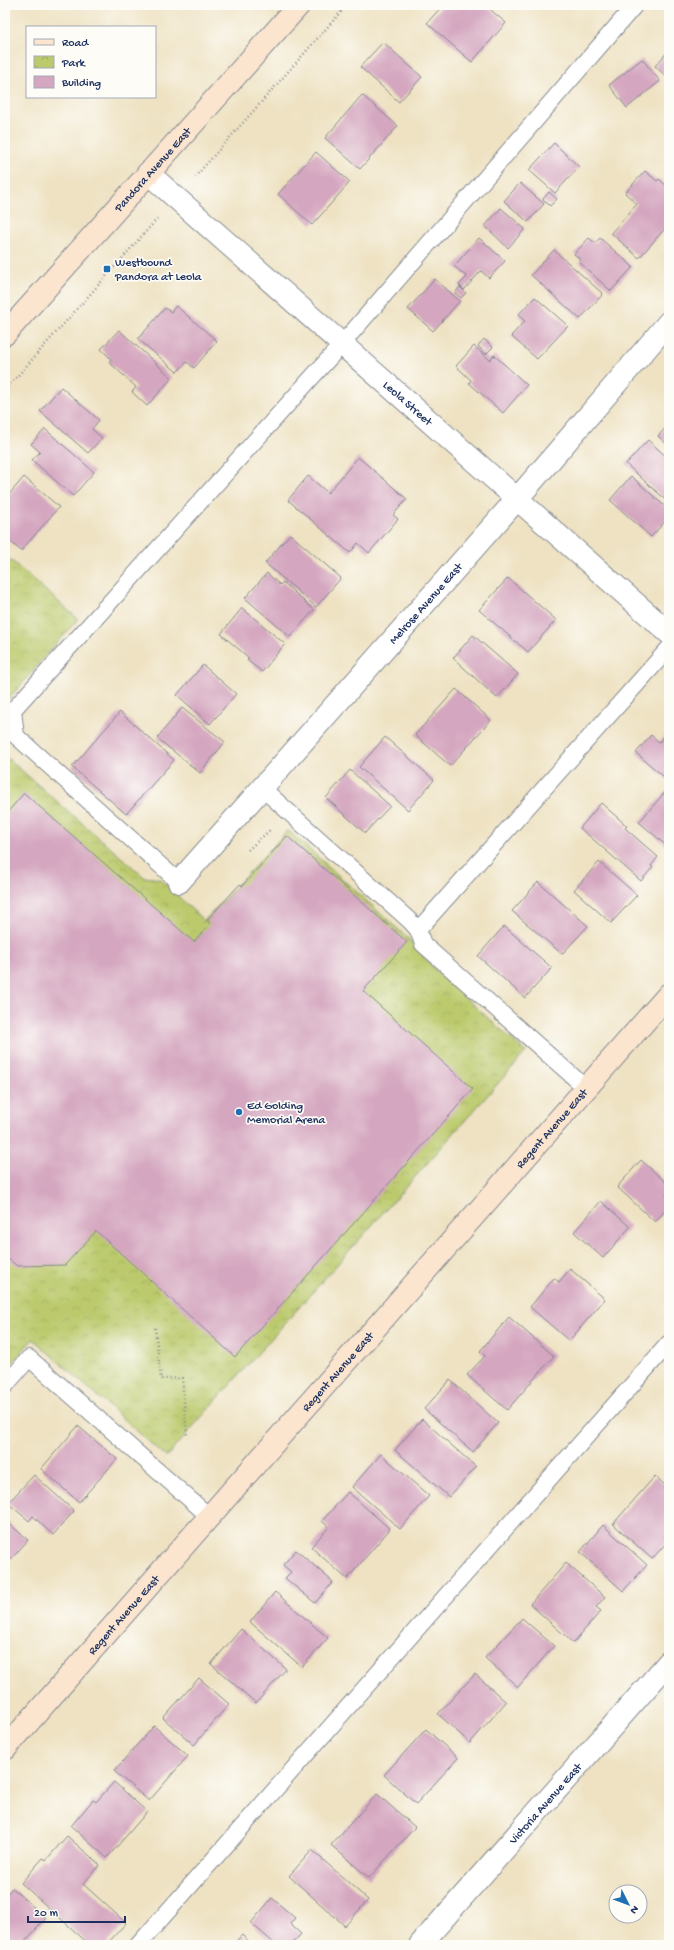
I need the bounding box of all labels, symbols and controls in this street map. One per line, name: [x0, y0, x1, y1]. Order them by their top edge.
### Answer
legend: [26, 26, 156, 98]
text: Road: [62, 37, 89, 51]
text: Park: [61, 57, 87, 71]
text: Building: [61, 77, 101, 91]
street label: Pandora Avenue East: [112, 125, 196, 216]
place label: Westbound Pandora at Leola: [114, 257, 202, 285]
marker: Westbound Pandora at Leola: [102, 264, 112, 274]
street label: Leola Street: [379, 379, 435, 430]
street label: Melrose Avenue East: [387, 560, 467, 648]
street label: Regent Avenue East: [514, 1086, 592, 1172]
place label: Ed Golding Memorial Arena: [247, 1100, 325, 1128]
marker: Ed Golding Memorial Arena: [234, 1107, 244, 1117]
street label: Regent Avenue East: [300, 1329, 378, 1415]
street label: Regent Avenue East: [86, 1572, 164, 1659]
street label: Victoria Avenue East: [506, 1760, 586, 1849]
north arrow: [608, 1884, 648, 1924]
scale bar: [28, 1898, 125, 1924]
text: N: [627, 1903, 641, 1916]
text: 20 m: [34, 1907, 59, 1921]

